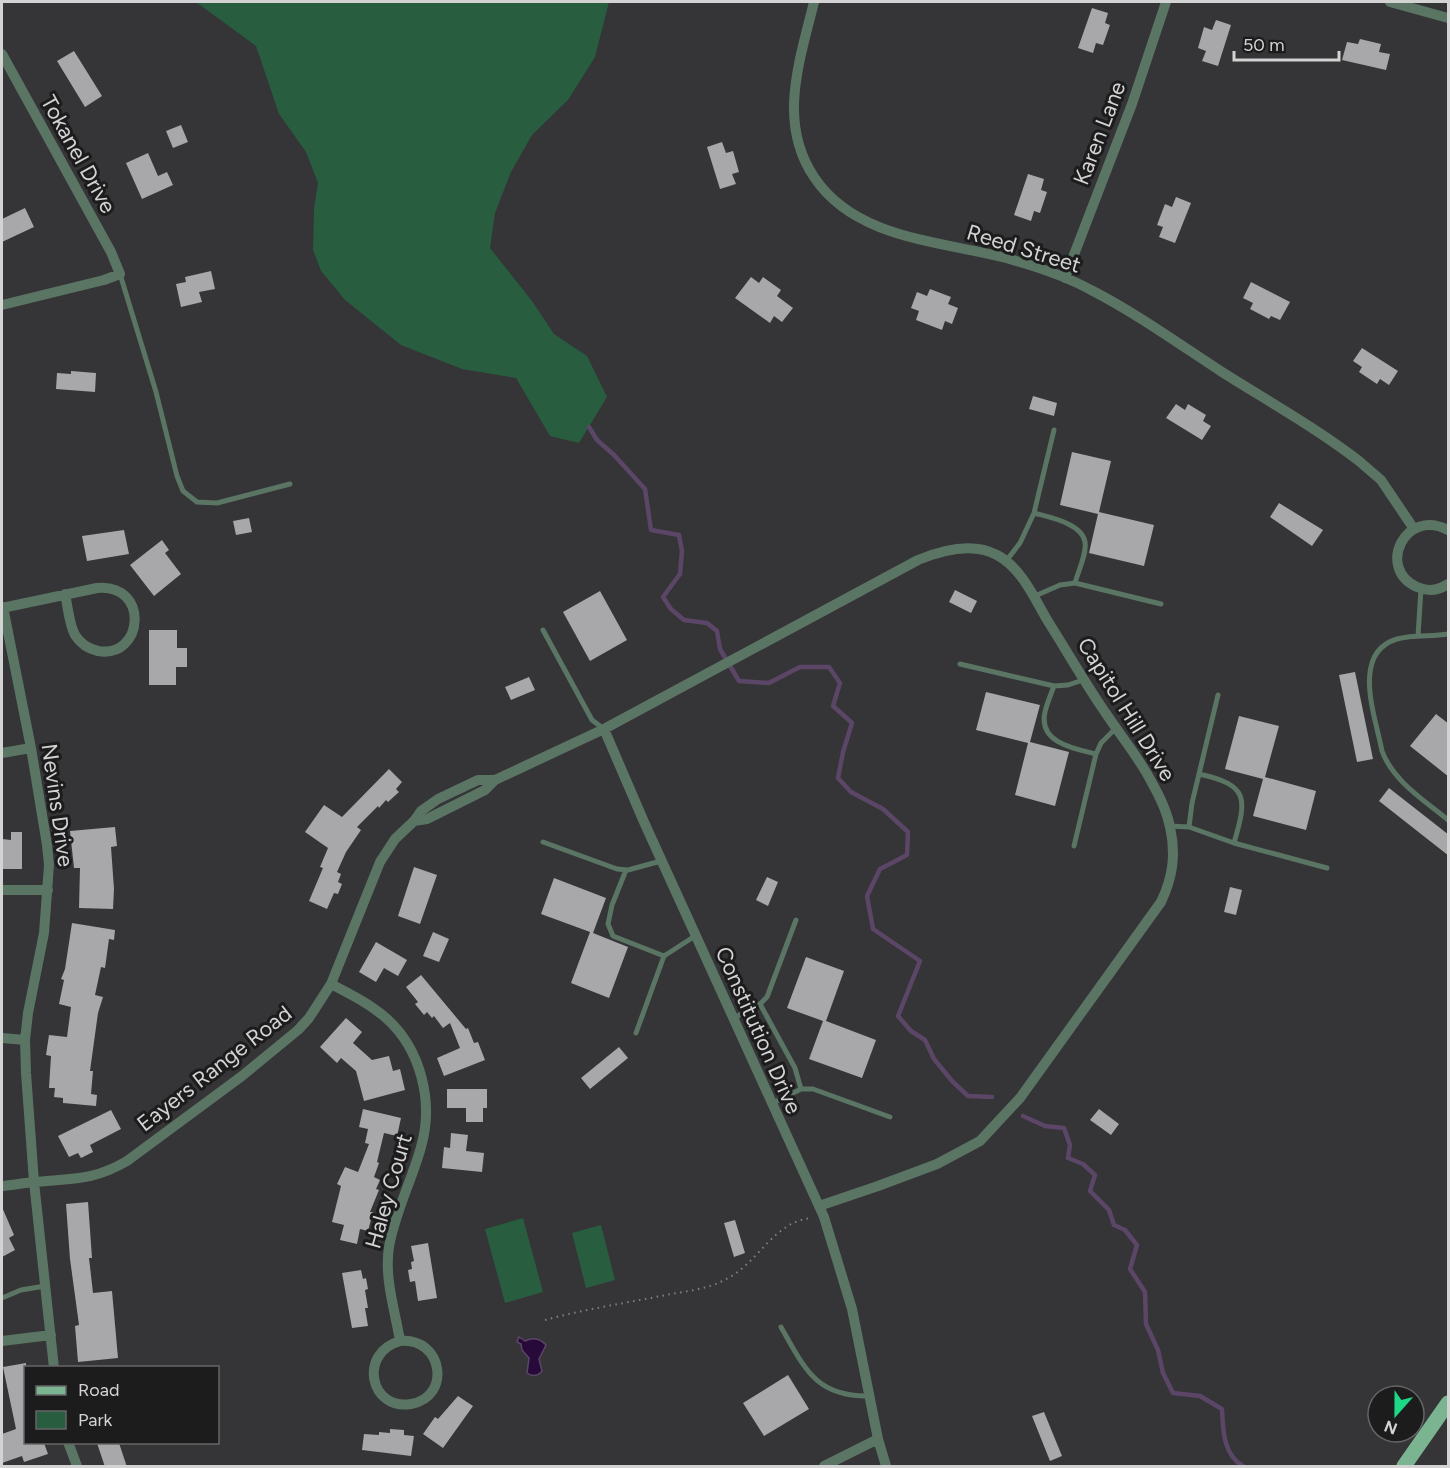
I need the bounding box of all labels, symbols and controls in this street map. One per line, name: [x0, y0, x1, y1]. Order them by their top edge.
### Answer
scale bar: [1234, 24, 1339, 62]
text: 50 m: [1243, 34, 1285, 56]
street label: Karen Lane: [1067, 78, 1132, 189]
street label: Tokanel Drive: [35, 91, 122, 218]
street label: Reed Street: [964, 218, 1084, 279]
street label: Capitol Hill Drive: [1072, 633, 1182, 786]
street label: Nevins Drive: [35, 742, 80, 868]
street label: Constitution Drive: [710, 943, 807, 1118]
street label: Eayers Range Road: [132, 1000, 297, 1137]
street label: Haley Court: [359, 1131, 418, 1252]
legend: [24, 1366, 219, 1444]
text: Road: [78, 1379, 119, 1401]
north arrow: [1366, 1384, 1426, 1444]
text: Park: [78, 1409, 113, 1431]
text: N: [1382, 1416, 1400, 1439]

